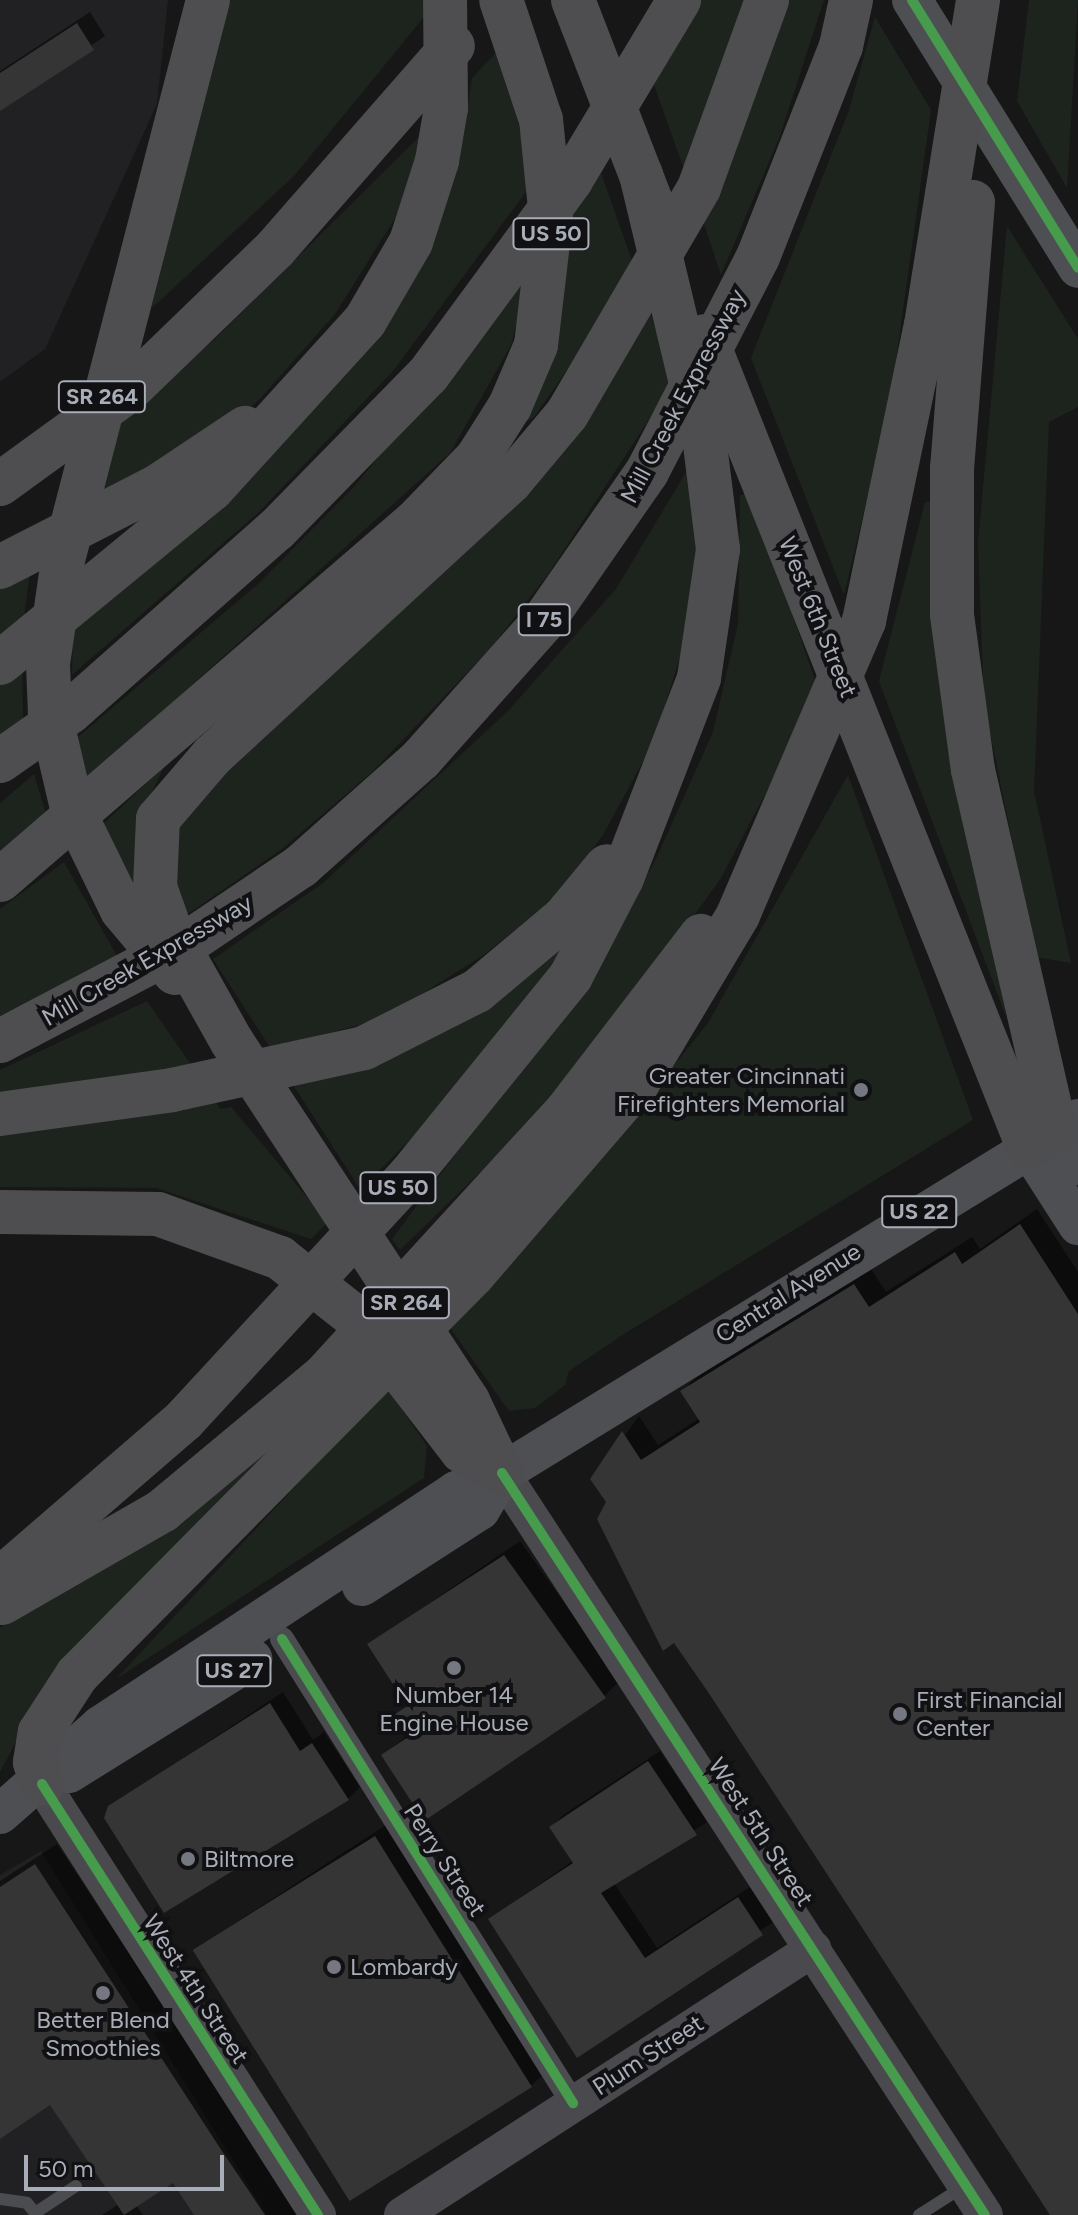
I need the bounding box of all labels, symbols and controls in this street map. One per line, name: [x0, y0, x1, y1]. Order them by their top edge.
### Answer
road number: US 50: [511, 216, 591, 252]
street label: Mill Creek Expressway: [614, 284, 752, 508]
road number: SR 264: [56, 379, 148, 415]
street label: West 6th Street: [773, 533, 863, 701]
road number: I 75: [516, 602, 572, 638]
street label: Mill Creek Expressway: [37, 888, 257, 1032]
place label: Greater Cincinnati Firefighters Memorial: [617, 1062, 845, 1118]
marker: Greater Cincinnati Firefighters Memorial: [852, 1081, 870, 1099]
road number: US 50: [358, 1170, 438, 1206]
road number: US 22: [881, 1194, 957, 1230]
street label: Central Avenue: [710, 1237, 866, 1349]
road number: SR 264: [360, 1285, 452, 1321]
road number: US 27: [196, 1653, 272, 1689]
marker: Number 14 Engine House: [445, 1659, 463, 1677]
place label: Number 14 Engine House: [379, 1681, 529, 1737]
place label: First Financial Center: [916, 1686, 1063, 1742]
marker: First Financial Center: [891, 1705, 909, 1723]
street label: West 5th Street: [702, 1753, 820, 1911]
street label: Perry Street: [398, 1798, 492, 1922]
place label: Biltmore: [204, 1845, 294, 1873]
marker: Biltmore: [179, 1850, 197, 1868]
street label: West 4th Street: [137, 1909, 255, 2069]
place label: Lombardy: [350, 1953, 458, 1981]
marker: Lombardy: [325, 1958, 343, 1976]
marker: Better Blend Smoothies: [94, 1984, 112, 2002]
place label: Better Blend Smoothies: [36, 2006, 170, 2062]
street label: Plum Street: [587, 2009, 709, 2101]
scale bar: [28, 2139, 228, 2189]
text: 50 m: [38, 2154, 94, 2183]

